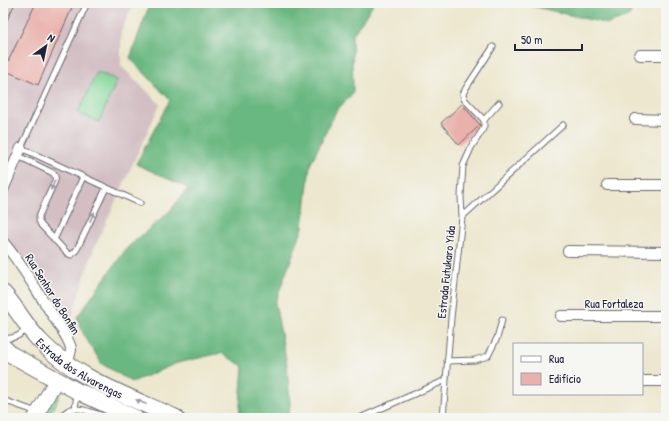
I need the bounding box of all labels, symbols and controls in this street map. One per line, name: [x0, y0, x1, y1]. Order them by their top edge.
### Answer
north arrow: [26, 26, 66, 66]
scale bar: [515, 26, 582, 52]
text: N: [45, 30, 58, 45]
text: 50 m: [521, 31, 542, 48]
one-way arrow: [49, 180, 55, 192]
one-way arrow: [89, 211, 95, 222]
street label: Estrada Futukaro Yida: [433, 225, 459, 319]
street label: Rua Senhor do Bonfim: [21, 250, 85, 338]
street label: Rua Fortaleza: [585, 295, 643, 312]
street label: Estrada dos Alvarengas: [33, 334, 126, 402]
legend: [513, 343, 643, 395]
text: Rua: [549, 350, 564, 367]
text: Edifício: [549, 370, 581, 387]
one-way arrow: [135, 399, 146, 405]

